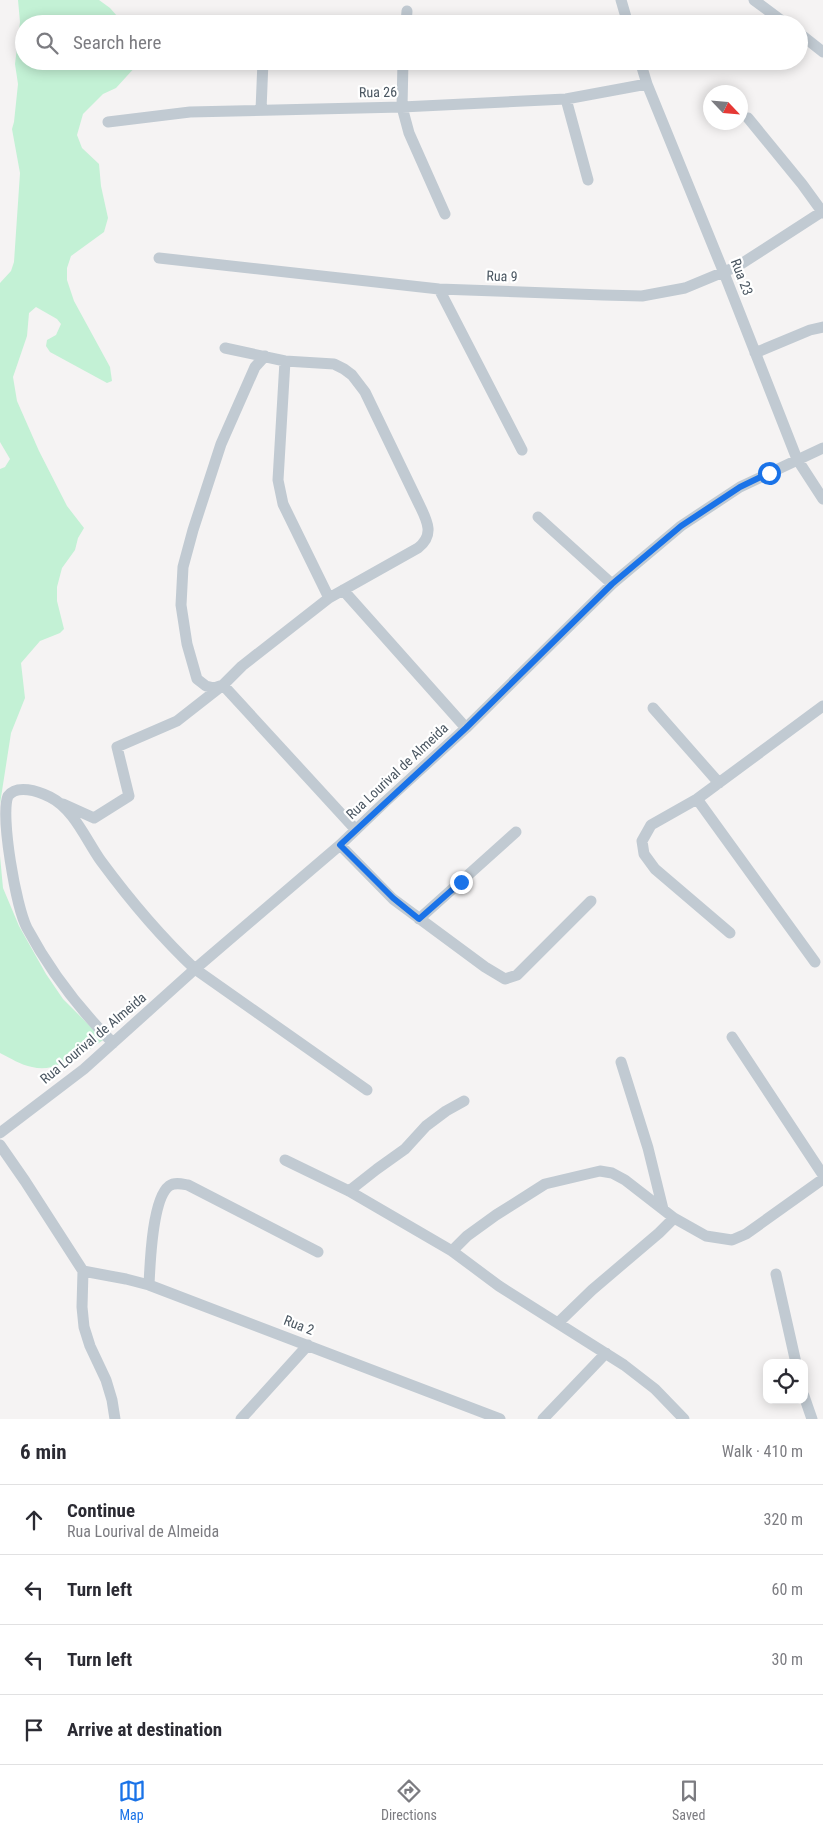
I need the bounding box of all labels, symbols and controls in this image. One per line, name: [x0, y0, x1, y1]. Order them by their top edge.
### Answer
search box: [15, 15, 808, 70]
icon: search: [33, 29, 61, 57]
text: Search here: [73, 31, 161, 54]
street label: Rua 26: [359, 84, 397, 100]
north arrow: [703, 85, 748, 130]
street label: Rua 23: [728, 256, 756, 298]
street label: Rua 9: [486, 267, 518, 285]
route start: [758, 462, 781, 485]
street label: Rua Lourival de Almeida: [343, 720, 451, 822]
route end: [450, 871, 473, 894]
street label: Rua Lourival de Almeida: [37, 989, 149, 1087]
street label: Rua 2: [282, 1312, 316, 1338]
map controls: [763, 1359, 808, 1404]
button: locate: [763, 1359, 808, 1404]
text: 6 min: [20, 1440, 67, 1464]
text: Walk · 410 m: [722, 1442, 803, 1461]
text: Continue: [67, 1499, 135, 1522]
icon: ahead: [20, 1506, 48, 1534]
text: 320 m: [764, 1510, 803, 1529]
text: Rua Lourival de Almeida: [67, 1522, 219, 1541]
icon: left: [20, 1576, 48, 1604]
text: Turn left: [67, 1578, 132, 1601]
text: 60 m: [771, 1580, 803, 1599]
icon: left: [20, 1646, 48, 1674]
text: Turn left: [67, 1648, 132, 1671]
text: 30 m: [771, 1650, 803, 1669]
icon: arrive: [20, 1716, 48, 1744]
text: Arrive at destination: [67, 1718, 222, 1741]
tab: Map: [118, 1777, 146, 1823]
tab: Directions: [381, 1777, 437, 1823]
tab: Saved: [672, 1777, 705, 1823]

